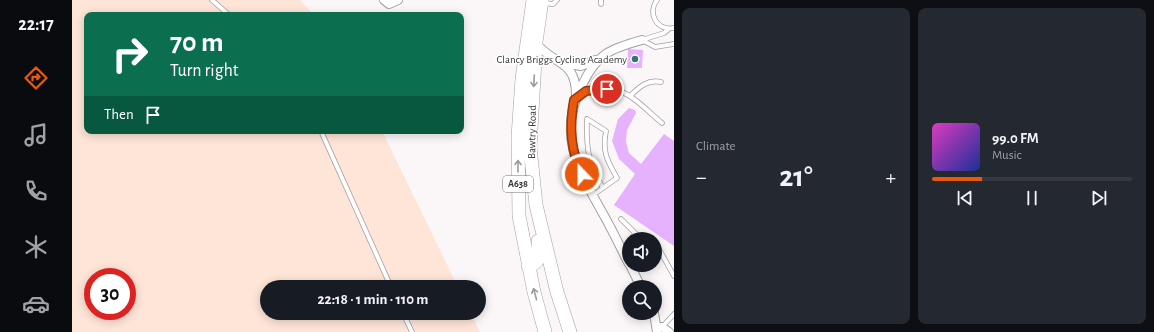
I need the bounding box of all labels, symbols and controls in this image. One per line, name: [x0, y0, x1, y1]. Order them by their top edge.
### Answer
text: 22:17: [18, 16, 54, 34]
icon: right: [104, 28, 156, 80]
text: 70 m: [170, 29, 224, 57]
place label: Clancy Briggs Cycling Academy: [497, 54, 627, 65]
marker: Clancy Briggs Cycling Academy: [630, 54, 640, 64]
text: Turn right: [170, 62, 239, 80]
icon: directions: [22, 64, 50, 92]
pin: [590, 72, 624, 106]
one-way arrow: [530, 74, 537, 87]
icon: arrive: [596, 78, 618, 100]
icon: arrive: [142, 104, 164, 126]
street label: Bawtry Road: [526, 105, 538, 159]
text: Then: [104, 107, 134, 122]
icon: music: [22, 121, 50, 149]
text: 99.0 FM: [992, 131, 1039, 146]
text: Climate: [696, 140, 735, 153]
text: Music: [992, 149, 1022, 162]
position arrow: [561, 153, 603, 195]
one-way arrow: [514, 160, 522, 173]
text: 21°: [779, 162, 813, 192]
text: −: [696, 166, 707, 188]
text: +: [885, 166, 896, 188]
road number: A638: [503, 176, 533, 192]
icon: phone: [22, 177, 50, 205]
icon: previous: [954, 187, 976, 209]
icon: pause: [1021, 187, 1043, 209]
icon: next: [1088, 187, 1110, 209]
map controls: [622, 232, 662, 320]
button: sound: [622, 232, 662, 272]
icon: climate: [22, 233, 50, 261]
speed limit sign: 30: [84, 268, 136, 320]
button: search: [622, 280, 662, 320]
one-way arrow: [531, 288, 538, 301]
icon: car: [22, 290, 50, 318]
text: 22:18 · 1 min · 110 m: [318, 292, 428, 307]

